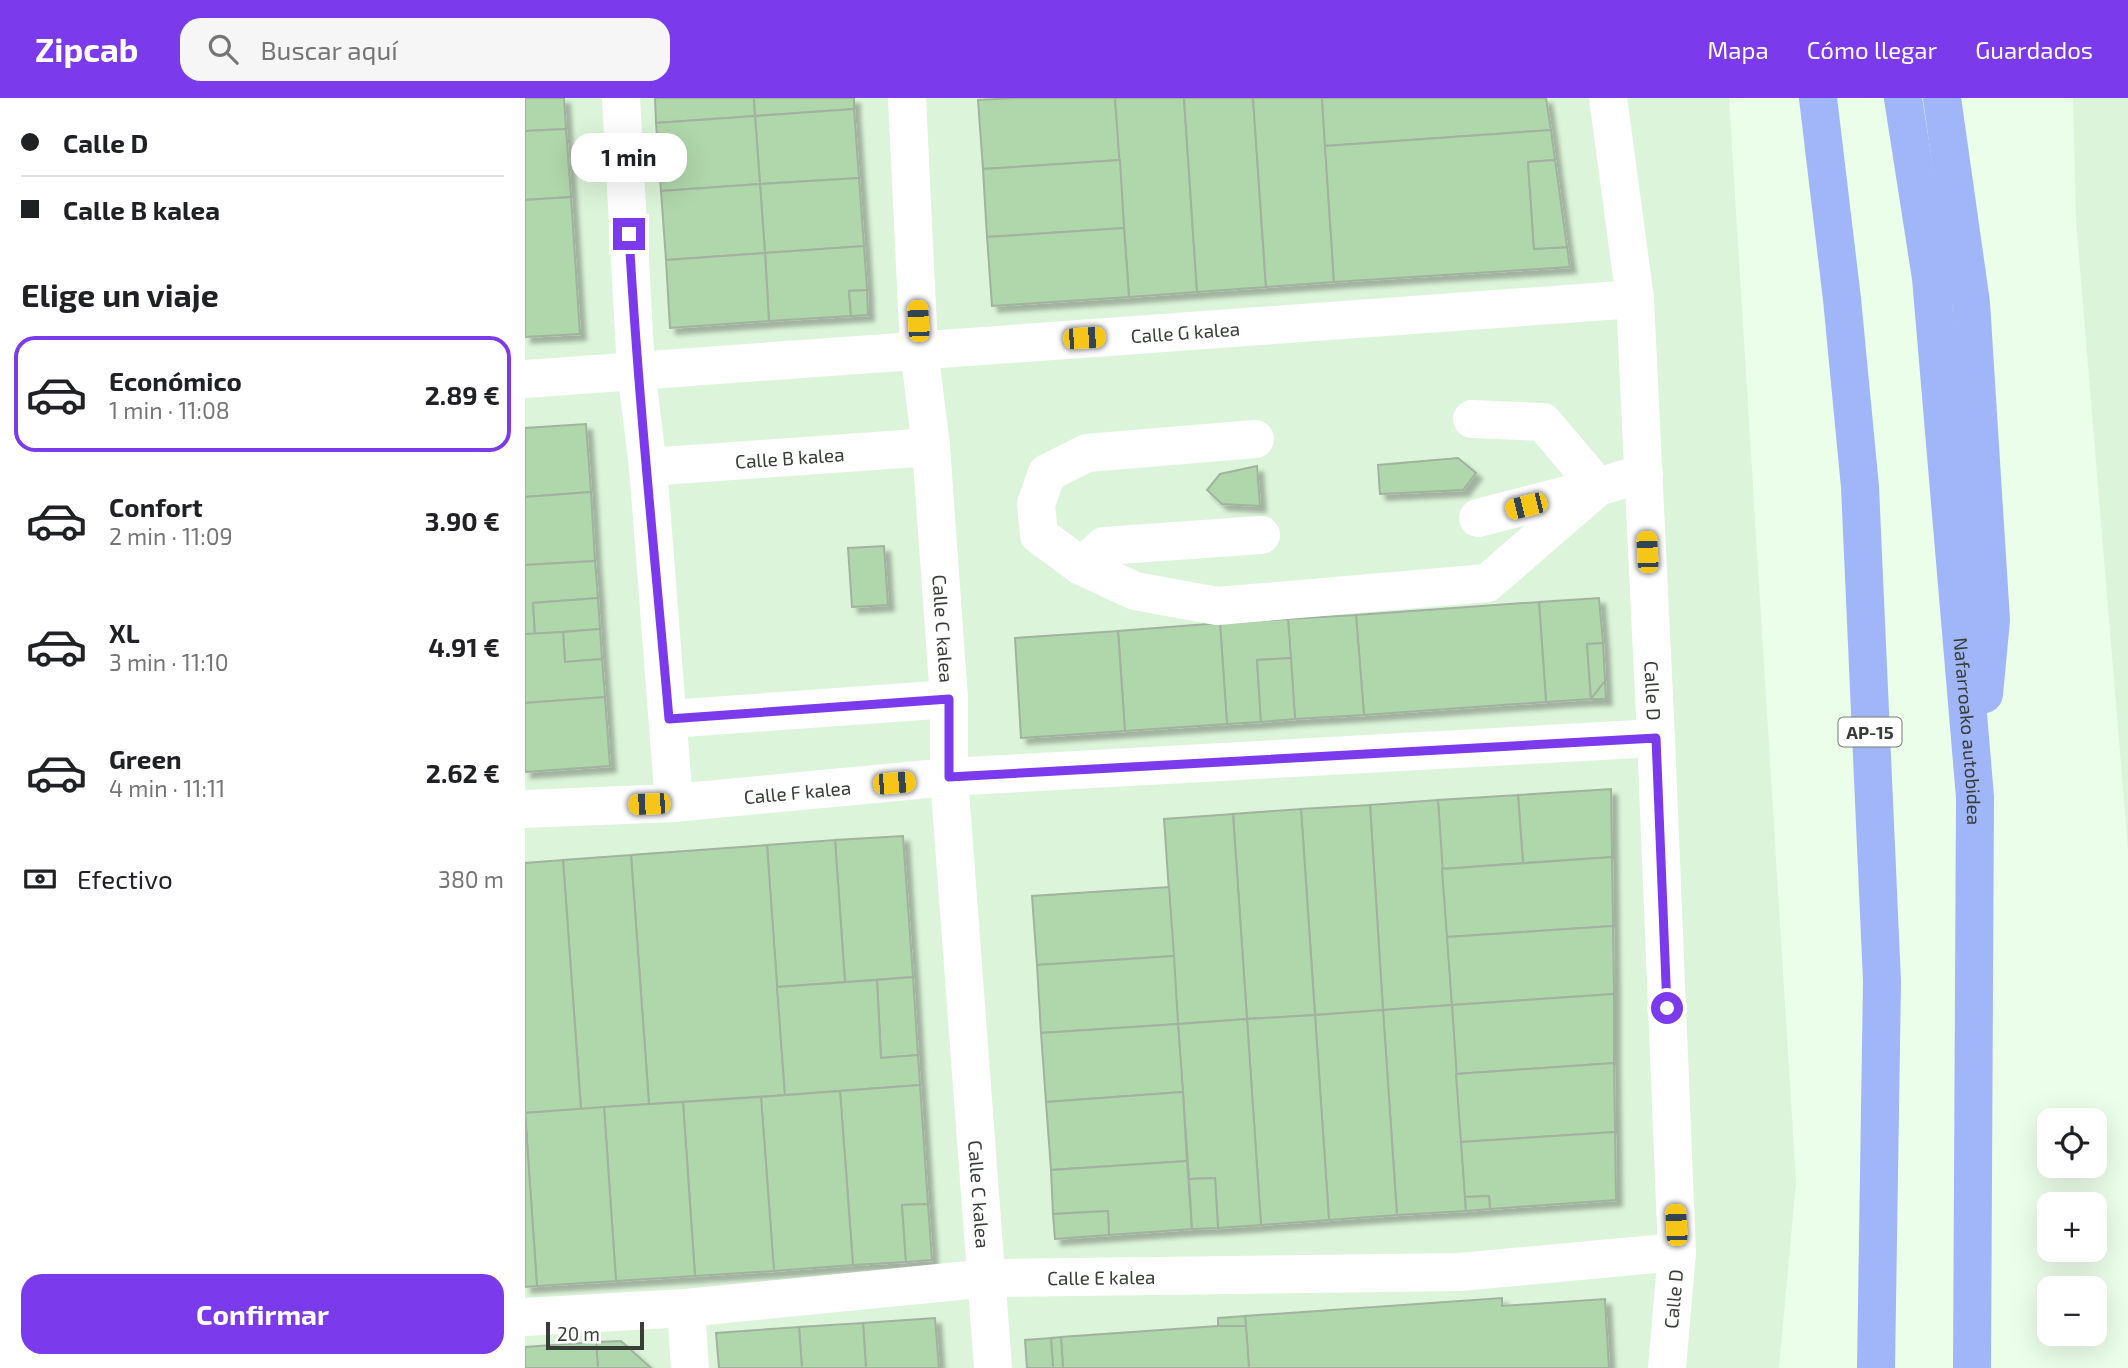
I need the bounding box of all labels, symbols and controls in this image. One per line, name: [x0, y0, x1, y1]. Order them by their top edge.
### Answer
search box: [180, 18, 670, 81]
text: Zipcab: [35, 29, 138, 69]
icon: search: [204, 30, 242, 68]
text: Buscar aquí: [260, 34, 398, 65]
text: Mapa: [1707, 35, 1769, 64]
text: Cómo llegar: [1807, 35, 1937, 64]
text: Guardados: [1975, 35, 2093, 64]
text: Calle D: [63, 127, 148, 158]
callout: 1 min: [571, 132, 687, 181]
text: 1 min: [601, 143, 657, 171]
text: Calle B kalea: [63, 194, 220, 225]
route end: [613, 218, 645, 250]
text: Elige un viaje: [21, 275, 219, 313]
car: [907, 299, 930, 343]
street label: Calle G kalea: [1130, 316, 1241, 347]
car: [1063, 326, 1106, 350]
icon: car: [25, 363, 88, 426]
text: Económico: [109, 365, 242, 396]
text: 2.89 €: [425, 379, 500, 410]
text: 1 min · 11:08: [109, 396, 230, 424]
street label: Calle B kalea: [734, 442, 845, 472]
icon: car: [25, 489, 88, 552]
text: Confort: [109, 491, 203, 522]
car: [1504, 491, 1549, 521]
text: 3.90 €: [425, 505, 500, 536]
text: 2 min · 11:09: [109, 522, 233, 550]
car: [1636, 530, 1659, 574]
street label: Calle C kalea: [929, 574, 959, 683]
icon: car: [25, 615, 88, 678]
text: XL: [109, 617, 140, 648]
text: 4.91 €: [428, 631, 500, 662]
street label: Nafarroako autobidea: [1950, 636, 1987, 825]
text: 3 min · 11:10: [109, 648, 229, 676]
street label: Calle D: [1641, 660, 1667, 721]
road number: AP-15: [1839, 718, 1901, 746]
icon: car: [25, 741, 88, 804]
text: Green: [109, 743, 182, 774]
text: 2.62 €: [426, 757, 500, 788]
car: [873, 771, 916, 795]
text: 4 min · 11:11: [109, 774, 225, 802]
street label: Calle F kalea: [743, 775, 852, 808]
car: [628, 793, 671, 815]
icon: cash: [21, 860, 59, 898]
text: Efectivo: [77, 863, 173, 894]
text: 380 m: [438, 865, 504, 893]
route start: [1651, 992, 1683, 1024]
map controls: [2037, 1108, 2107, 1346]
button: locate: [2037, 1108, 2107, 1178]
street label: Calle C kalea: [965, 1139, 996, 1249]
button: +: [2037, 1192, 2107, 1262]
car: [1665, 1203, 1688, 1247]
street label: Calle E kalea: [1047, 1264, 1156, 1289]
street label: Calle D: [1659, 1268, 1687, 1330]
button: Confirmar: [21, 1274, 504, 1354]
button: −: [2037, 1276, 2107, 1346]
scale bar: [546, 1319, 644, 1351]
text: 20 m: [557, 1322, 600, 1345]

